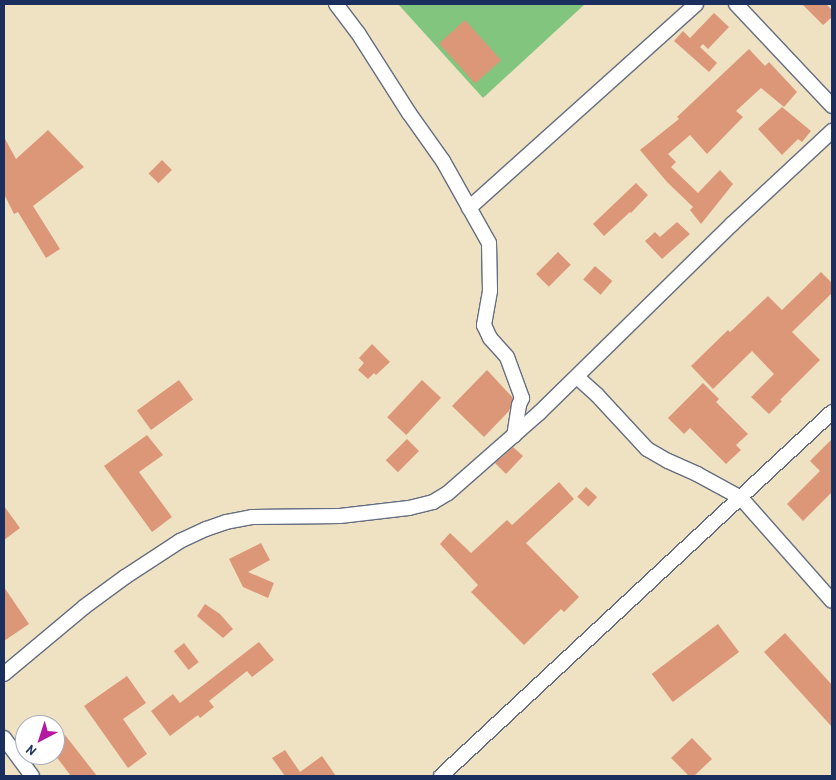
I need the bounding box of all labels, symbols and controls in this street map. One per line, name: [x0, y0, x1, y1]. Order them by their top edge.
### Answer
north arrow: [15, 715, 65, 765]
text: N: [22, 741, 40, 761]

